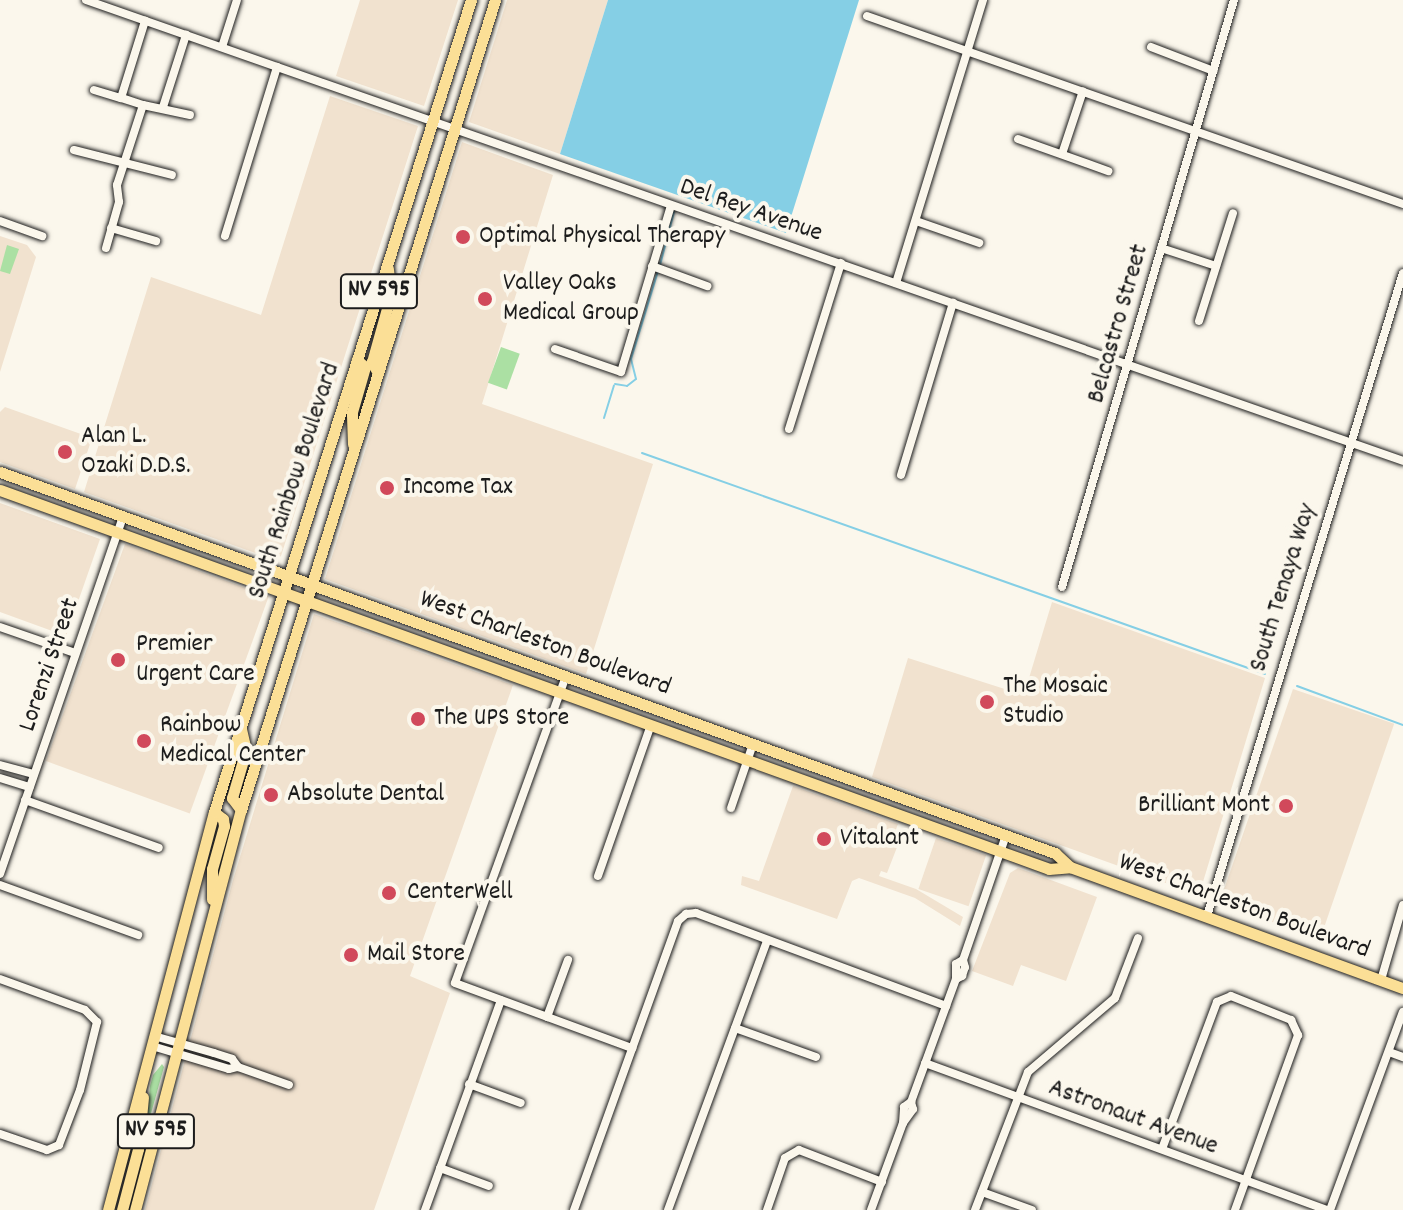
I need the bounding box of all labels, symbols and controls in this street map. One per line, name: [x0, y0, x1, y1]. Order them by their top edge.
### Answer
street label: Del Rey Avenue: [676, 172, 826, 250]
place label: Optimal Physical Therapy: [479, 221, 725, 253]
marker: Optimal Physical Therapy: [454, 228, 472, 246]
street label: Belcastro Street: [1081, 241, 1157, 407]
place label: Valley Oaks Medical Group: [503, 268, 639, 330]
road number: NV 595: [339, 271, 419, 311]
marker: Valley Oaks Medical Group: [474, 288, 496, 310]
street label: South Rainbow Boulevard: [242, 359, 348, 603]
place label: Alan L. Ozaki D.D.S.: [81, 421, 191, 482]
marker: Alan L. Ozaki D.D.S.: [56, 443, 74, 461]
place label: Income Tax: [403, 472, 513, 504]
marker: Income Tax: [378, 479, 396, 497]
street label: South Tenaya Way: [1244, 500, 1324, 676]
street label: West Charleston Boulevard: [415, 584, 675, 704]
street label: Lorenzi Street: [13, 594, 87, 736]
place label: Premier Urgent Care: [136, 629, 255, 690]
marker: Premier Urgent Care: [107, 649, 129, 671]
place label: The Mosaic Studio: [1003, 671, 1108, 732]
marker: The Mosaic Studio: [978, 693, 996, 711]
place label: The UPS Store: [434, 703, 569, 735]
place label: Rainbow Medical Center: [160, 710, 305, 772]
marker: The UPS Store: [409, 710, 427, 728]
marker: Rainbow Medical Center: [135, 732, 153, 750]
place label: Absolute Dental: [287, 779, 444, 811]
marker: Absolute Dental: [262, 786, 280, 804]
place label: Brilliant Mont: [1138, 790, 1270, 822]
marker: Brilliant Mont: [1277, 797, 1295, 815]
place label: Vitalant: [840, 823, 919, 855]
marker: Vitalant: [815, 830, 833, 848]
street label: West Charleston Boulevard: [1114, 847, 1374, 967]
place label: CenterWell: [407, 877, 513, 909]
marker: CenterWell: [378, 882, 400, 904]
place label: Mail Store: [367, 939, 465, 971]
marker: Mail Store: [342, 946, 360, 964]
street label: Astronaut Avenue: [1044, 1073, 1222, 1163]
road number: NV 595: [116, 1111, 196, 1151]

